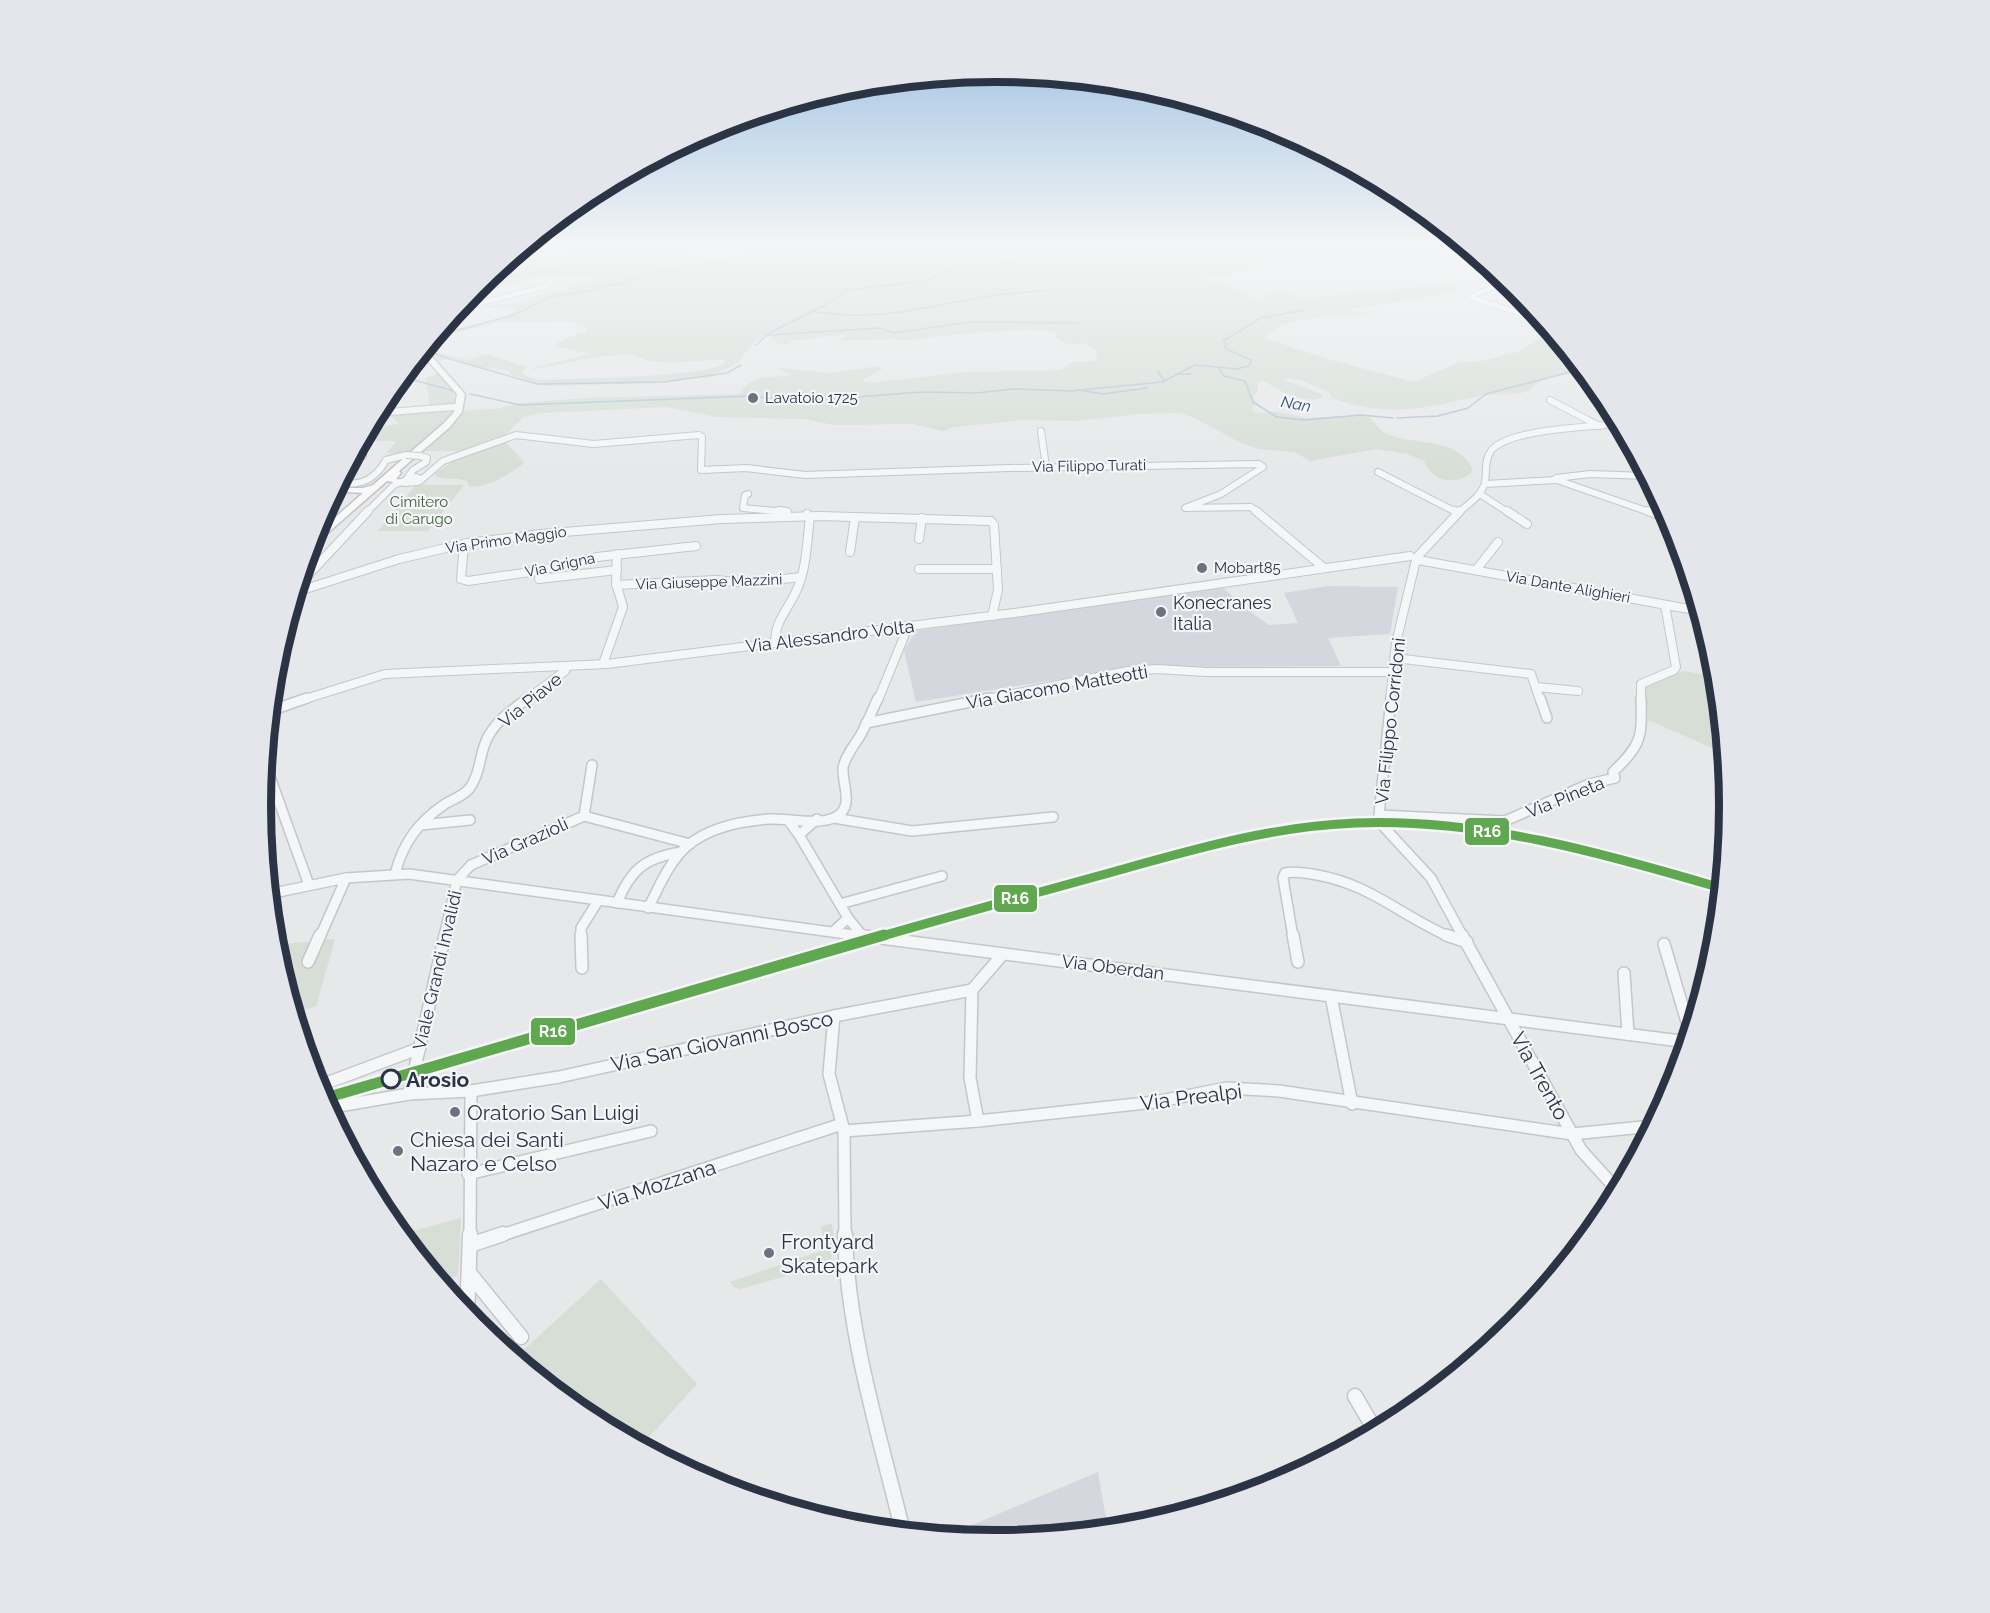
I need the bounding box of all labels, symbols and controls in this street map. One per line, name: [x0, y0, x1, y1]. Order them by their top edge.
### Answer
place label: Lavatoio 1725: [765, 389, 858, 407]
marker: Lavatoio 1725: [746, 391, 760, 405]
water label: Nan: [1279, 392, 1313, 416]
street label: Via Filippo Turati: [1032, 456, 1146, 476]
park label: Cimitero di Carugo: [385, 493, 453, 528]
street label: Via Primo Maggio: [444, 523, 568, 557]
street label: Via Grigna: [523, 549, 597, 581]
place label: Mobart85: [1214, 559, 1281, 577]
marker: Mobart85: [1195, 561, 1209, 575]
street label: Via Dante Alighieri: [1504, 567, 1632, 607]
street label: Via Giuseppe Mazzini: [635, 570, 783, 594]
place label: Konecranes Italia: [1173, 592, 1272, 634]
marker: Konecranes Italia: [1154, 605, 1168, 619]
street label: Via Alessandro Volta: [745, 615, 915, 657]
street label: Via Filippo Corridoni: [1371, 637, 1409, 805]
street label: Via Giacomo Matteotti: [965, 661, 1149, 713]
street label: Via Piave: [494, 668, 566, 732]
street label: Via Pineta: [1523, 772, 1607, 822]
street label: Via Grazioli: [479, 813, 571, 869]
line badge: R16: [1464, 817, 1510, 846]
text: R16: [1473, 822, 1501, 841]
line badge: R16: [993, 884, 1038, 913]
street label: Viale Grandi Invalidi: [408, 888, 466, 1052]
text: R16: [1001, 889, 1029, 908]
street label: Via Oberdan: [1060, 950, 1166, 984]
street label: Via San Giovanni Bosco: [609, 1005, 835, 1077]
line badge: R16: [530, 1017, 576, 1046]
text: R16: [539, 1022, 567, 1041]
street label: Via Trento: [1506, 1028, 1574, 1124]
place label: Arosio: [406, 1067, 470, 1092]
marker: Arosio: [381, 1069, 401, 1089]
street label: Via Prealpi: [1138, 1078, 1244, 1116]
place label: Oratorio San Luigi: [467, 1100, 639, 1125]
marker: Oratorio San Luigi: [448, 1105, 462, 1119]
place label: Chiesa dei Santi Nazaro e Celso: [410, 1127, 564, 1176]
marker: Chiesa dei Santi Nazaro e Celso: [391, 1144, 405, 1158]
street label: Via Mozzana: [595, 1154, 719, 1216]
place label: Frontyard Skatepark: [781, 1229, 878, 1278]
marker: Frontyard Skatepark: [762, 1246, 776, 1260]

